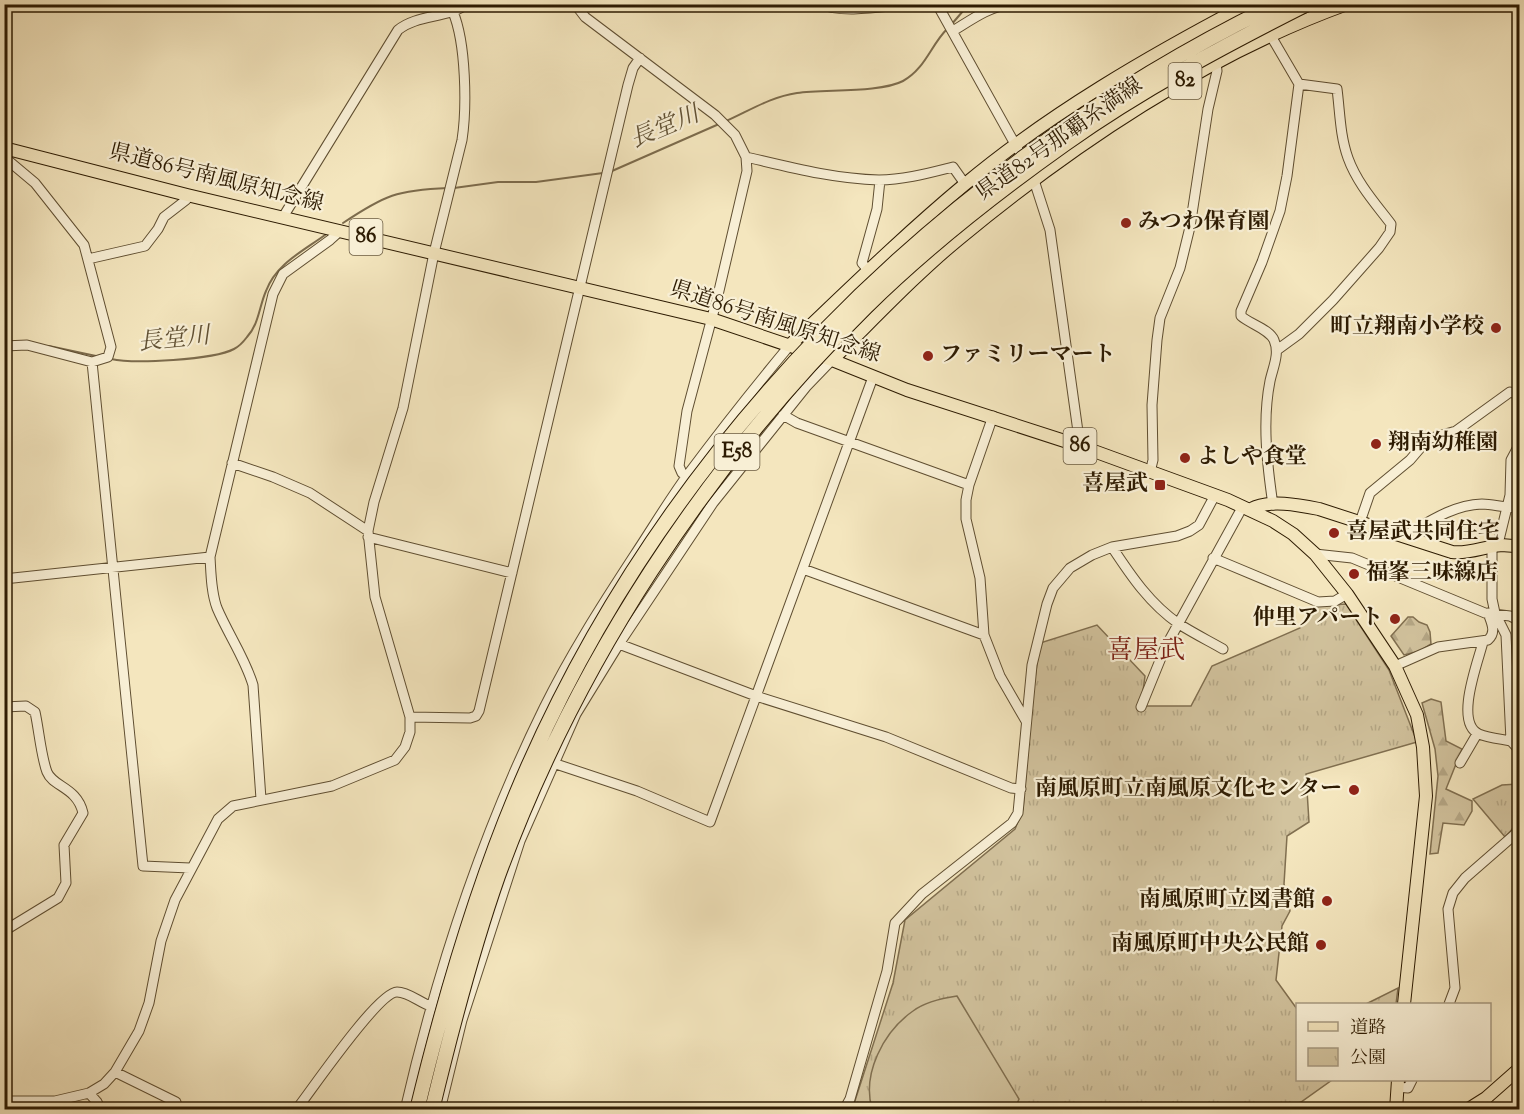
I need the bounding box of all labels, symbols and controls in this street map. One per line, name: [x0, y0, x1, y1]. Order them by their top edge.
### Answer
road number: 82: [1168, 63, 1202, 99]
street label: 県道82号那覇糸満線: [970, 70, 1150, 210]
water label: 長堂川: [625, 97, 708, 158]
street label: 県道86号南風原知念線: [105, 137, 327, 221]
place label: みつわ保育園: [1138, 207, 1270, 239]
marker: みつわ保育園: [1119, 216, 1133, 230]
road number: 86: [350, 219, 382, 255]
street label: 県道86号南風原知念線: [665, 274, 885, 372]
place label: 町立翔南小学校: [1330, 312, 1484, 344]
water label: 長堂川: [136, 319, 215, 361]
marker: 町立翔南小学校: [1489, 321, 1503, 335]
place label: ファミリーマート: [940, 340, 1116, 372]
marker: ファミリーマート: [921, 349, 935, 363]
road number: 86: [1064, 428, 1096, 464]
place label: 翔南幼稚園: [1388, 428, 1498, 460]
road number: E58: [714, 434, 760, 470]
marker: 翔南幼稚園: [1369, 437, 1383, 451]
place label: よしや食堂: [1197, 442, 1307, 474]
marker: よしや食堂: [1178, 451, 1192, 465]
place label: 喜屋武: [1082, 469, 1148, 501]
marker: 喜屋武: [1153, 478, 1167, 492]
place label: 喜屋武共同住宅: [1346, 517, 1500, 549]
marker: 喜屋武共同住宅: [1327, 526, 1341, 540]
place label: 福峯三味線店: [1366, 558, 1498, 590]
marker: 福峯三味線店: [1347, 567, 1361, 581]
place label: 仲里アパート: [1253, 603, 1383, 635]
marker: 仲里アパート: [1388, 612, 1402, 626]
district label: 喜屋武: [1107, 633, 1185, 670]
place label: 南風原町立南風原文化センター: [1035, 774, 1342, 806]
marker: 南風原町立南風原文化センター: [1347, 783, 1361, 797]
place label: 南風原町立図書館: [1139, 885, 1315, 917]
marker: 南風原町立図書館: [1320, 894, 1334, 908]
place label: 南風原町中央公民館: [1111, 929, 1309, 961]
marker: 南風原町中央公民館: [1314, 938, 1328, 952]
legend: [1296, 1003, 1491, 1081]
text: 道路: [1350, 1016, 1386, 1042]
text: 公園: [1350, 1046, 1386, 1072]

